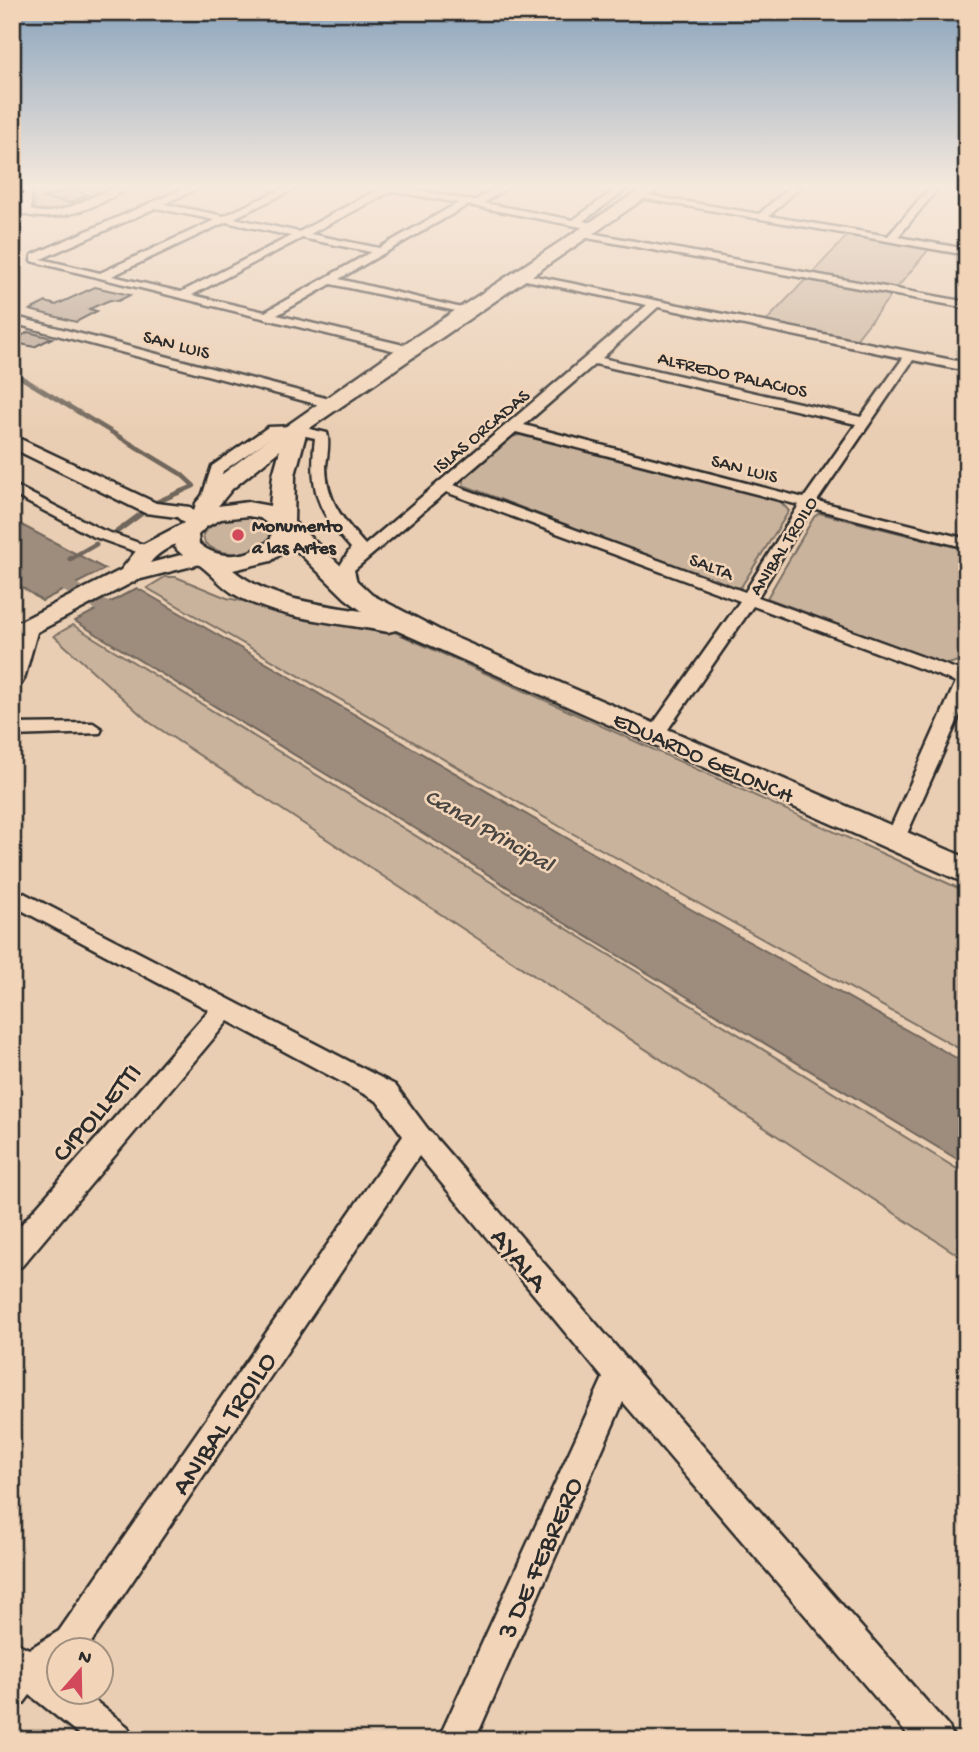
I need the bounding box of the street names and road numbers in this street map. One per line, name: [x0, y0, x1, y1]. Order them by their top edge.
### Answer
street label: SAN LUIS: [140, 326, 212, 366]
street label: ALFREDO PALACIOS: [655, 348, 810, 405]
street label: ISLAS ORCADAS: [429, 385, 536, 480]
street label: SAN LUIS: [708, 450, 780, 490]
street label: ANIBAL TROILO: [745, 493, 825, 601]
street label: SALTA: [685, 549, 738, 588]
street label: EDUARDO GELONCH: [608, 707, 798, 811]
street label: CIPOLLETTI: [46, 1058, 150, 1170]
street label: AYALA: [482, 1222, 555, 1301]
street label: ANIBAL TROILO: [166, 1347, 286, 1502]
street label: 3 DE FEBRERO: [491, 1473, 592, 1646]

